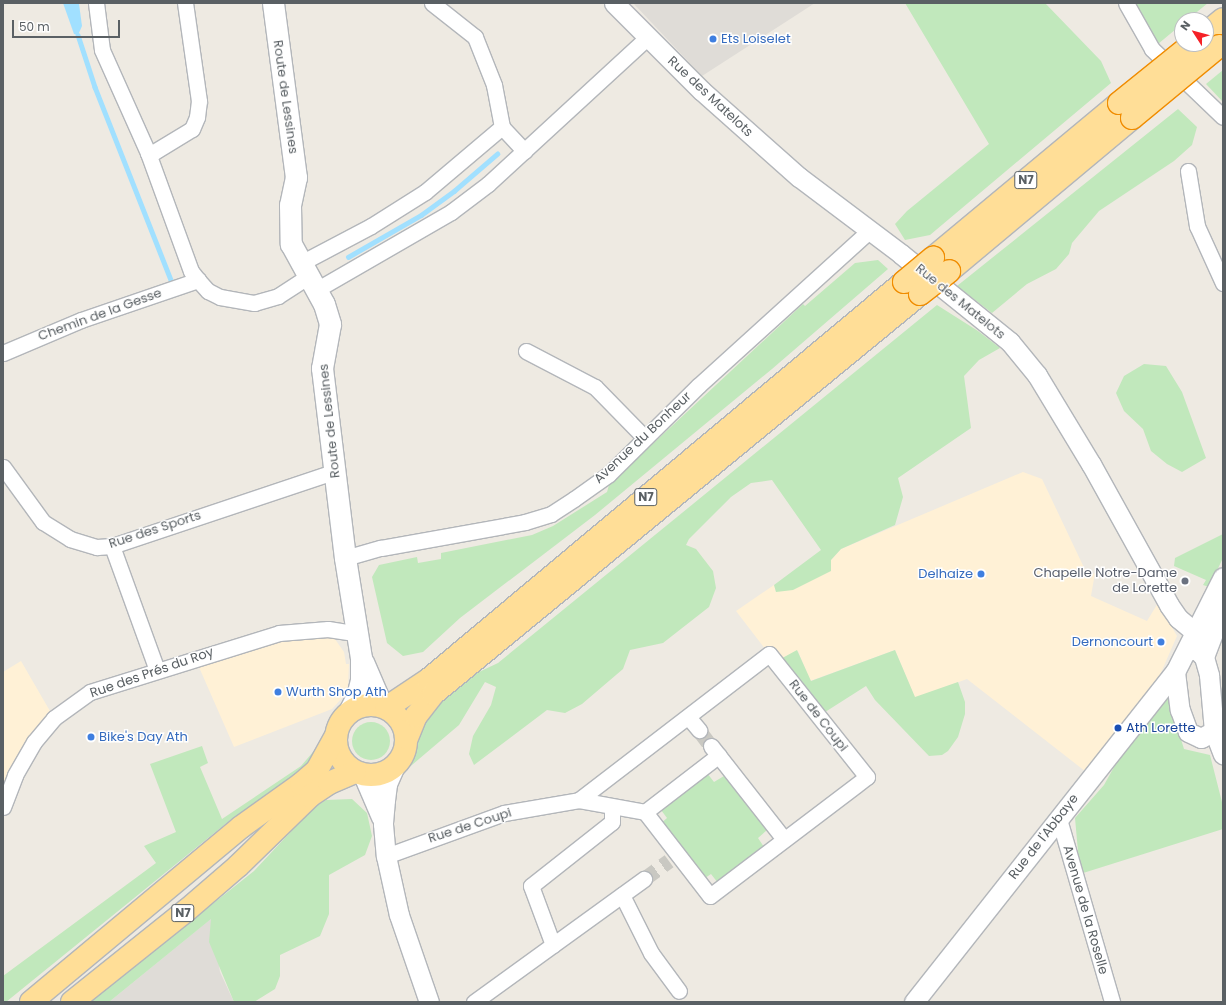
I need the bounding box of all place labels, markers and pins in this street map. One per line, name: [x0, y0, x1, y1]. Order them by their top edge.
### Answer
place label: Ets Loiselet: [721, 31, 791, 47]
marker: Ets Loiselet: [708, 34, 718, 44]
place label: Delhaize: [918, 566, 973, 582]
place label: Chapelle Notre-Dame de Lorette: [1033, 566, 1177, 597]
marker: Delhaize: [976, 569, 986, 579]
marker: Chapelle Notre-Dame de Lorette: [1180, 576, 1190, 586]
place label: Dernoncourt: [1072, 634, 1153, 650]
marker: Dernoncourt: [1156, 637, 1166, 647]
place label: Wurth Shop Ath: [286, 684, 387, 700]
marker: Wurth Shop Ath: [273, 687, 283, 697]
place label: Ath Lorette: [1126, 720, 1196, 736]
marker: Ath Lorette: [1113, 723, 1123, 733]
place label: Bike's Day Ath: [99, 729, 188, 745]
marker: Bike's Day Ath: [86, 732, 96, 742]

